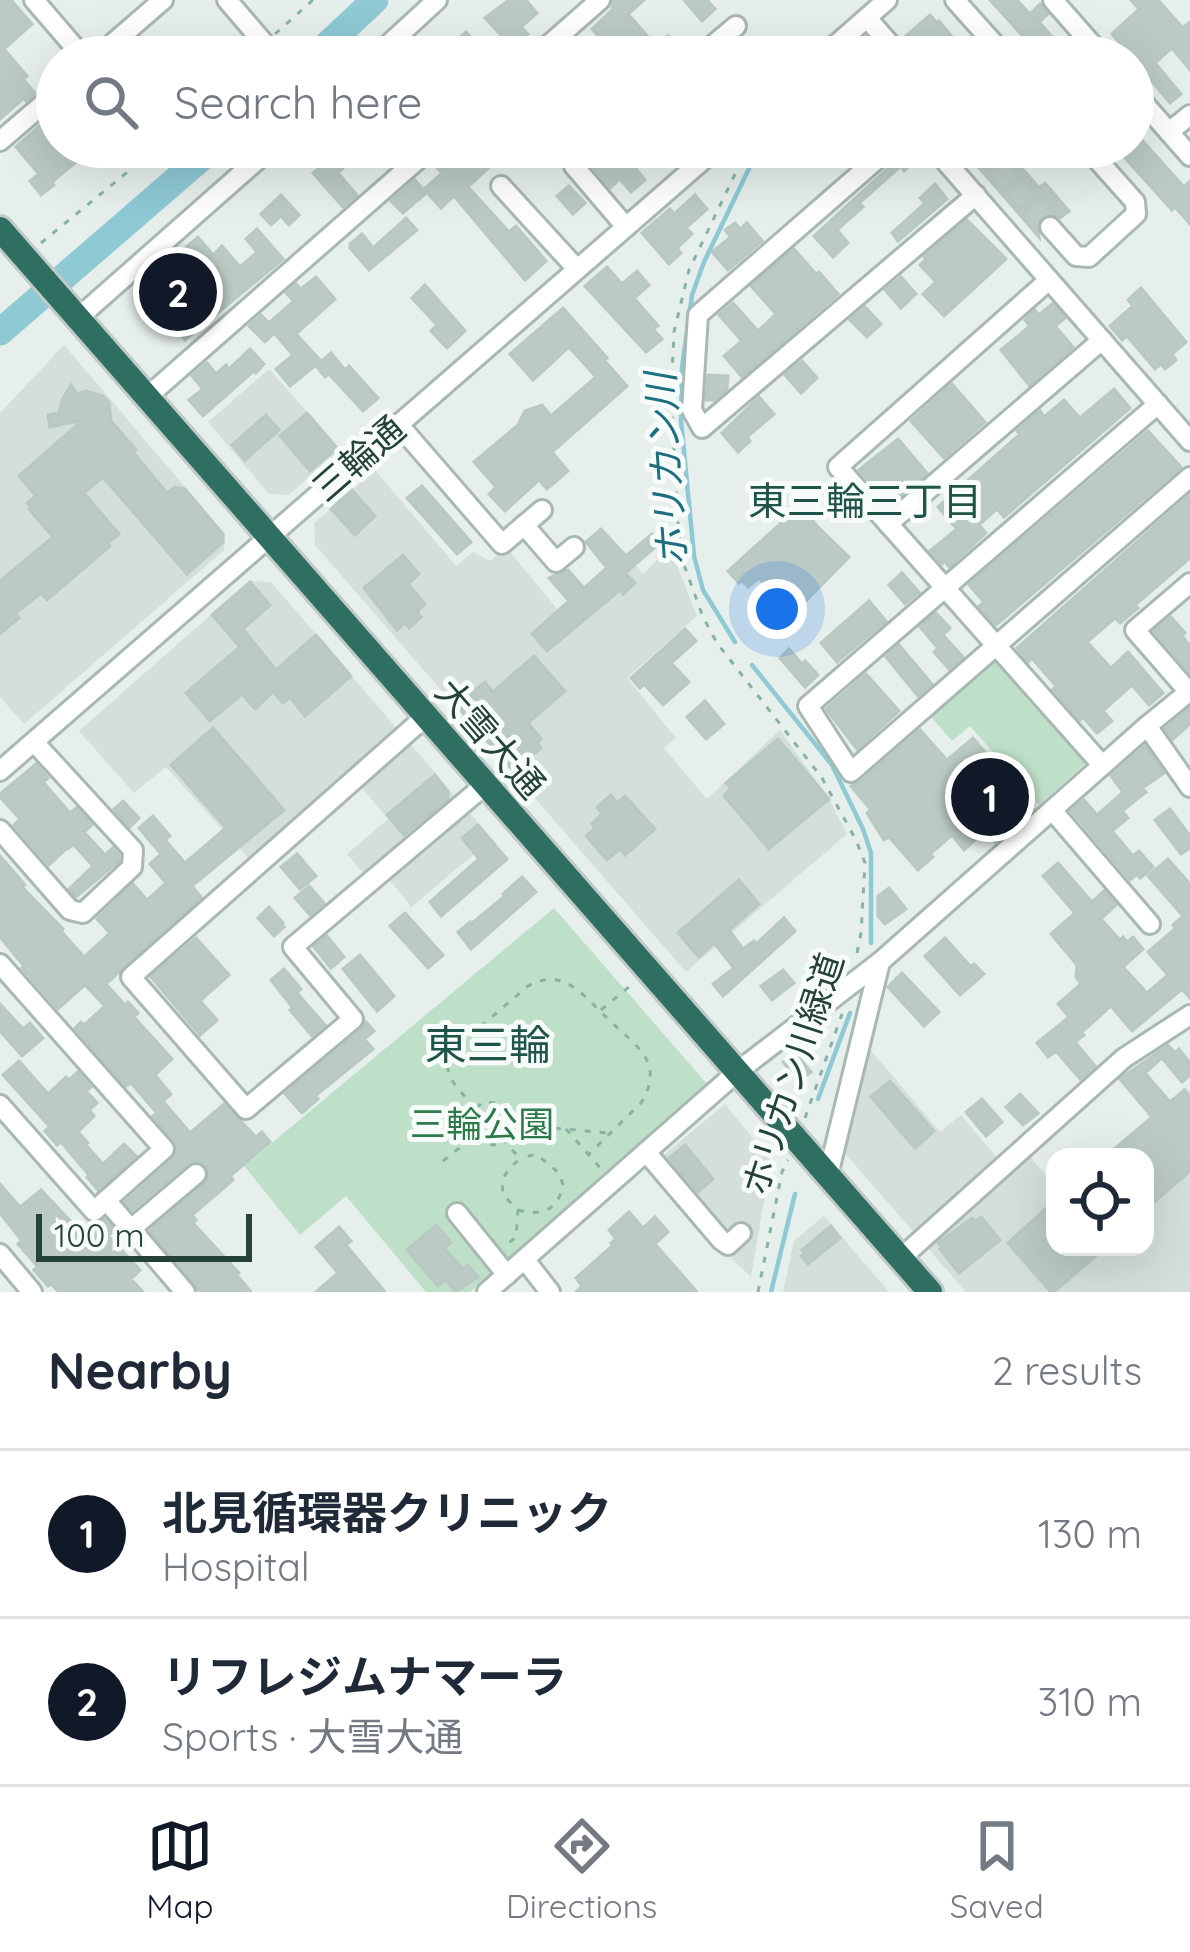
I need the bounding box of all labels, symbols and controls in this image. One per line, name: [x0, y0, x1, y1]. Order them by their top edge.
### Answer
search box: [36, 36, 1154, 168]
icon: search: [78, 69, 144, 135]
text: Search here: [174, 74, 422, 130]
pin: 2: [139, 247, 217, 337]
water label: ホリカン川: [634, 367, 697, 569]
street label: 三輪通: [302, 406, 414, 510]
district label: 東三輪三丁目: [748, 476, 982, 525]
your location: [747, 579, 807, 639]
street label: 大雪大通: [427, 669, 555, 807]
pin: 1: [951, 752, 1029, 842]
street label: ホリカン川緑道: [732, 947, 852, 1201]
district label: 東三輪: [425, 1018, 551, 1071]
park label: 三輪公園: [410, 1101, 554, 1146]
map controls: [1046, 1148, 1154, 1256]
button: locate: [1046, 1148, 1154, 1256]
scale bar: [36, 1208, 252, 1261]
text: 100 m: [54, 1214, 145, 1255]
text: Nearby: [48, 1338, 232, 1402]
text: 2 results: [992, 1346, 1142, 1395]
text: 北見循環器クリニック: [162, 1484, 612, 1540]
text: 1: [79, 1509, 95, 1558]
text: 130 m: [1038, 1509, 1142, 1558]
text: Hospital: [162, 1542, 310, 1591]
text: リフレジムナマーラ: [162, 1648, 567, 1704]
text: 2: [76, 1677, 98, 1726]
text: 310 m: [1038, 1677, 1142, 1726]
text: Sports · 大雪大通: [162, 1712, 463, 1761]
tab: Map: [146, 1813, 214, 1926]
tab: Directions: [506, 1813, 657, 1926]
tab: Saved: [950, 1813, 1044, 1926]

